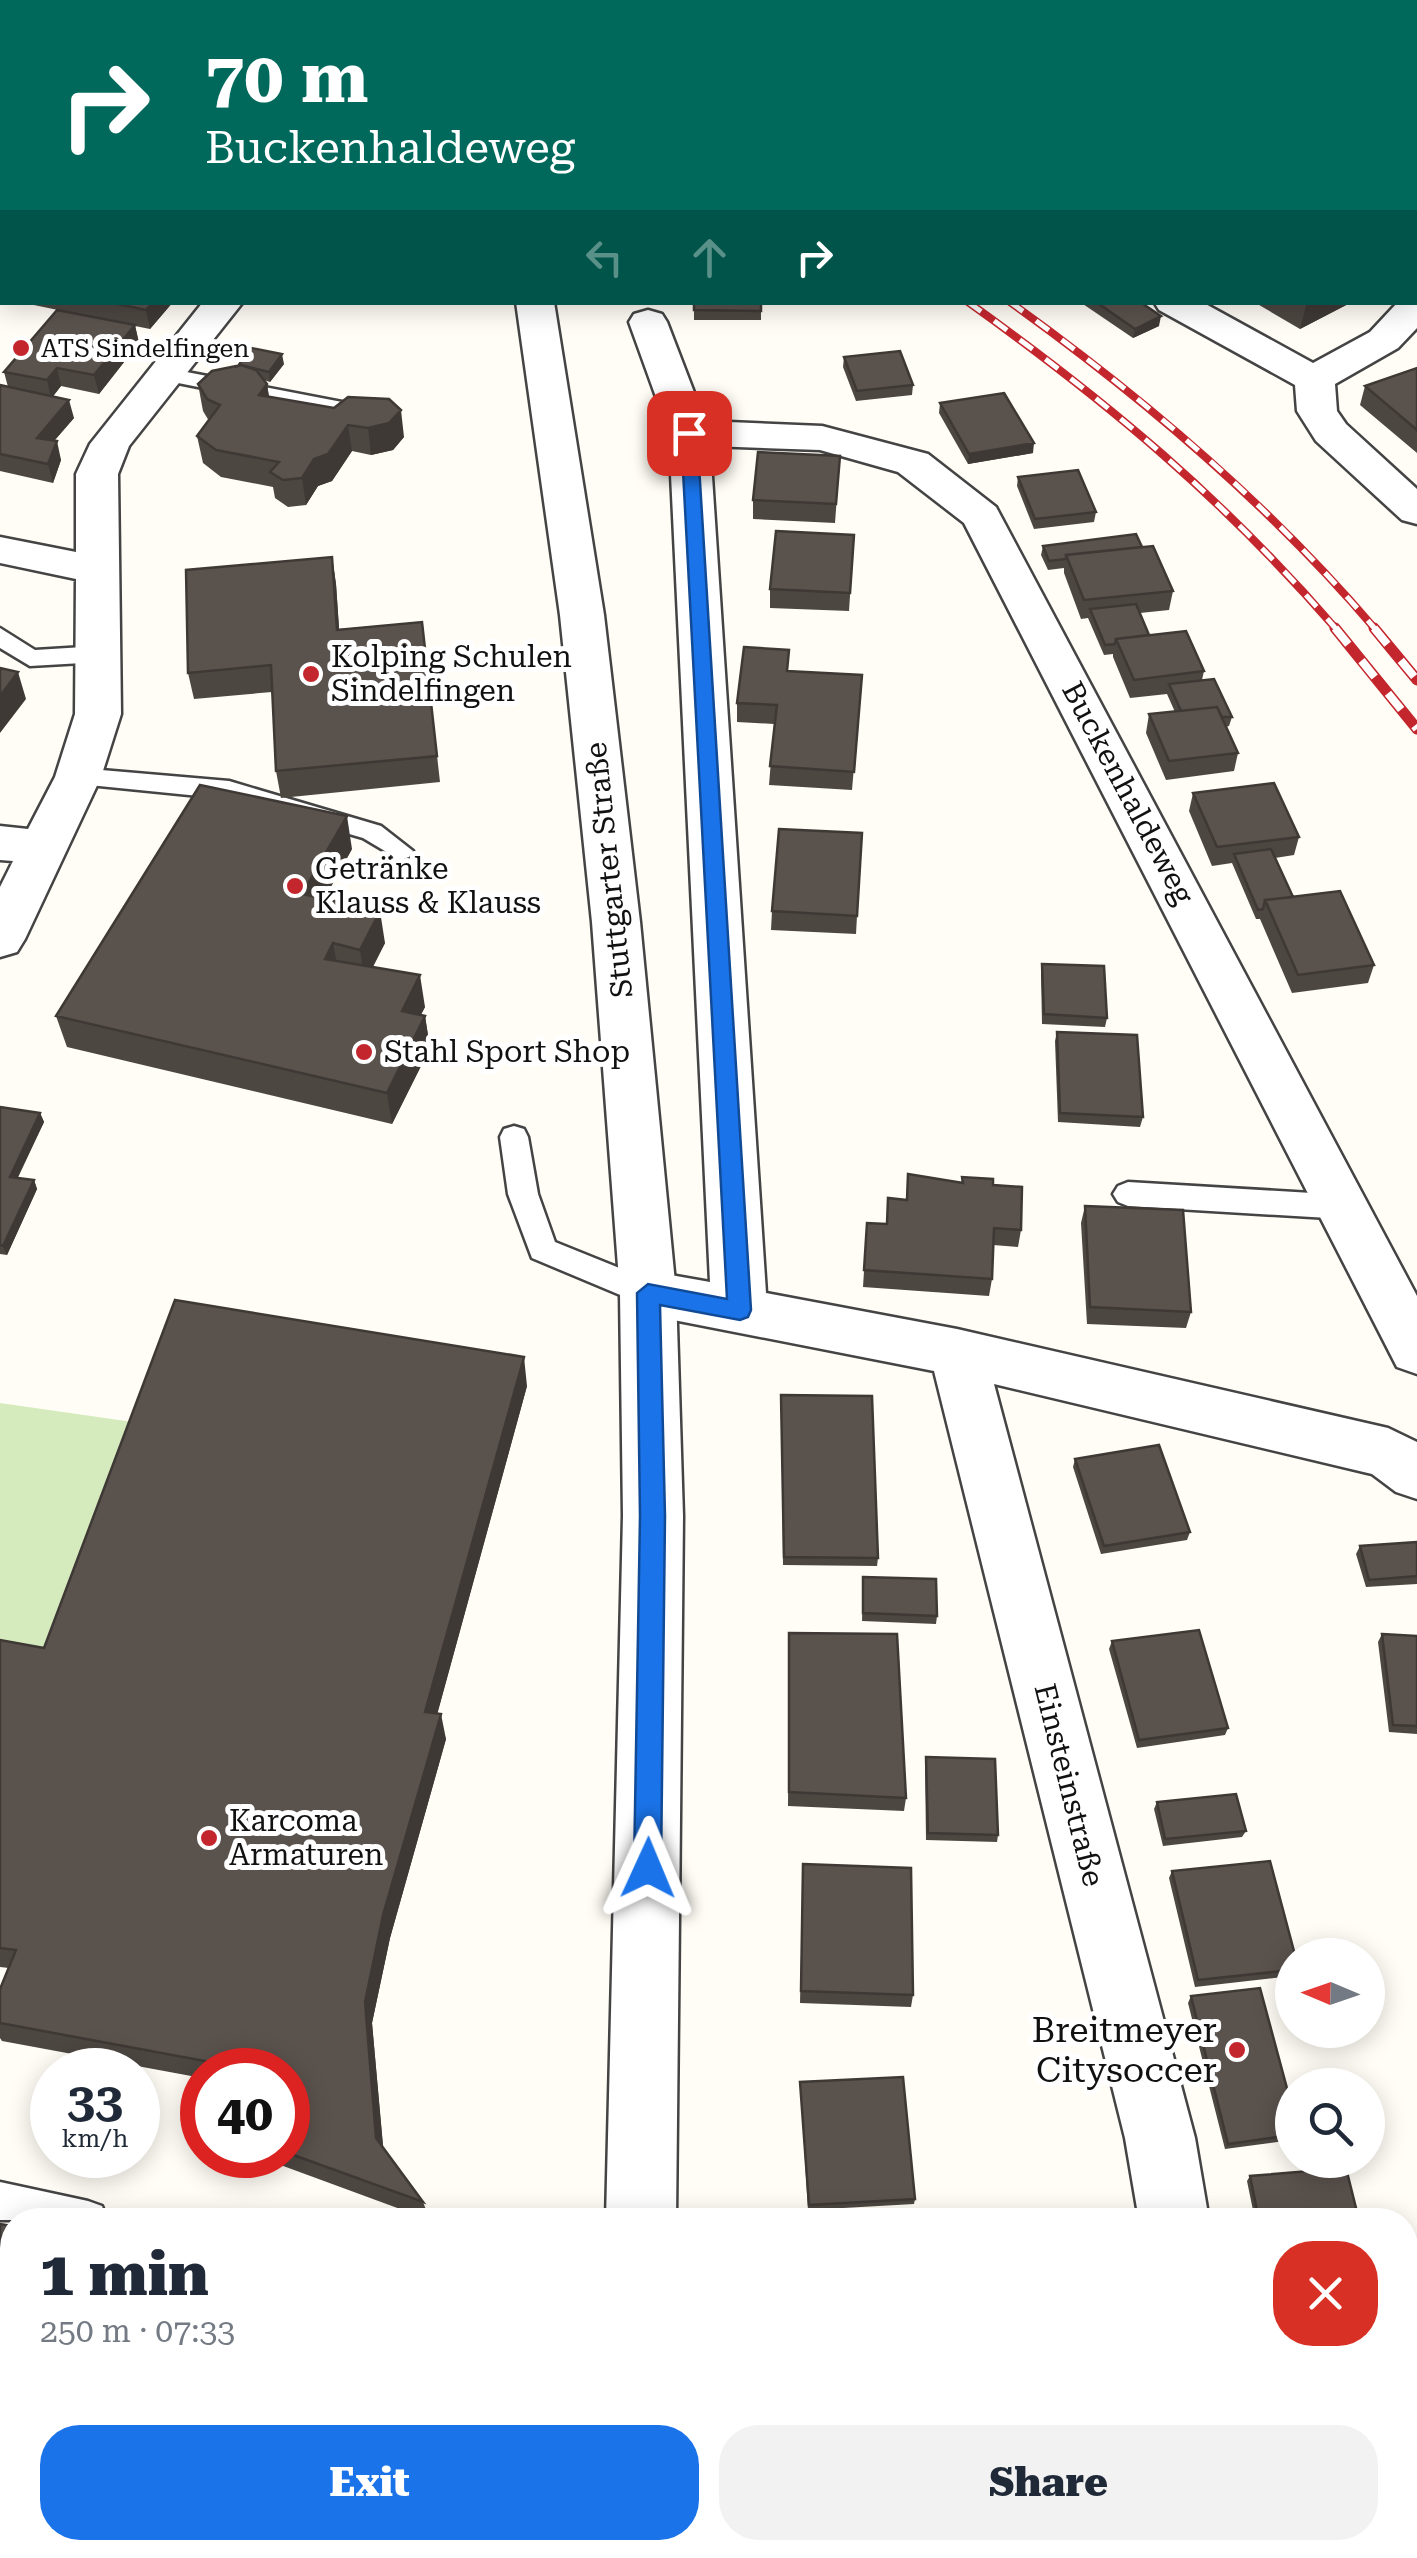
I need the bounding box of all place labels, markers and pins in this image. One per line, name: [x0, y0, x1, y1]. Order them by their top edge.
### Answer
place label: ATS Sindelfingen: [41, 334, 249, 363]
marker: ATS Sindelfingen: [10, 337, 32, 359]
pin: [647, 391, 732, 476]
place label: Kolping Schulen Sindelfingen: [331, 639, 572, 708]
marker: Kolping Schulen Sindelfingen: [300, 663, 322, 685]
place label: Getränke Klauss & Klauss: [315, 851, 541, 920]
marker: Getränke Klauss & Klauss: [284, 875, 306, 897]
place label: Stahl Sport Shop: [384, 1034, 630, 1069]
marker: Stahl Sport Shop: [353, 1041, 375, 1063]
place label: Karcoma Armaturen: [229, 1803, 383, 1872]
marker: Karcoma Armaturen: [198, 1827, 220, 1849]
place label: Breitmeyer Citysoccer: [1032, 2010, 1217, 2091]
marker: Breitmeyer Citysoccer: [1226, 2039, 1248, 2061]

